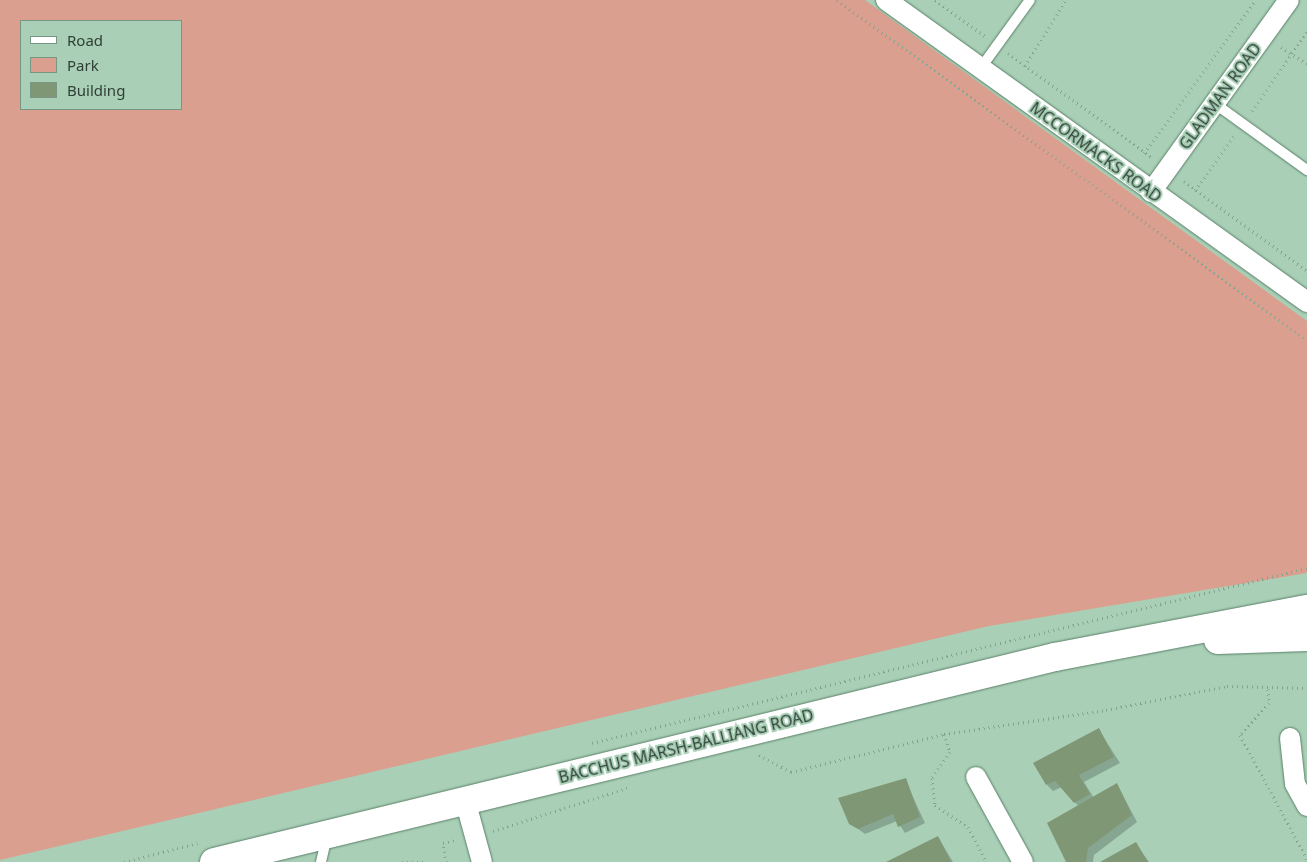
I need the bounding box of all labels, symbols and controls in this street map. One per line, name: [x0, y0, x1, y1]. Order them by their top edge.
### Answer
legend: [20, 20, 182, 110]
text: Road: [67, 30, 103, 50]
street label: GLADMAN ROAD: [1175, 39, 1265, 153]
text: Park: [67, 55, 99, 75]
text: Building: [67, 80, 125, 100]
street label: MCCORMACKS ROAD: [1026, 98, 1166, 206]
street label: BACCHUS MARSH-BALLIANG ROAD: [556, 705, 816, 787]

